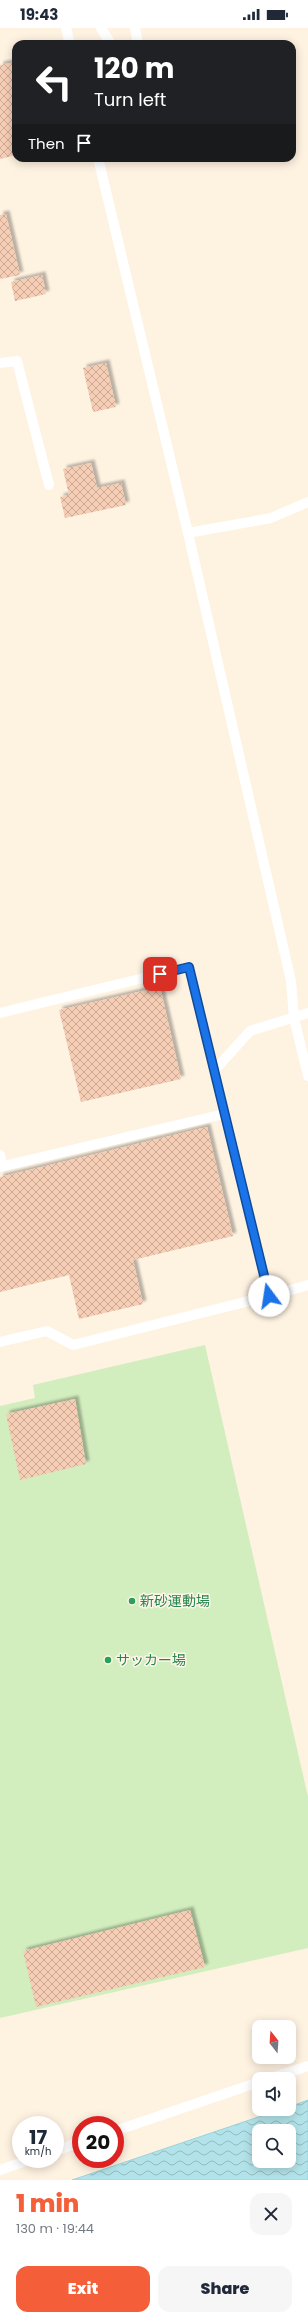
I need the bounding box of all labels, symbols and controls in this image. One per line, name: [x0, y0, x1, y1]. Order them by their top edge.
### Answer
text: 19:43: [20, 4, 58, 25]
text: 120 m: [94, 49, 174, 88]
icon: left: [28, 56, 80, 108]
text: Turn left: [94, 87, 166, 112]
icon: arrive: [73, 132, 95, 154]
text: Then: [28, 133, 65, 154]
pin: [143, 957, 177, 991]
icon: arrive: [149, 963, 171, 985]
position arrow: [248, 1275, 290, 1317]
place label: 新砂運動場: [140, 1591, 210, 1611]
marker: 新砂運動場: [127, 1596, 137, 1606]
place label: サッカー場: [116, 1650, 186, 1670]
marker: サッカー場: [103, 1655, 113, 1665]
north arrow: [252, 2020, 296, 2064]
map controls: [252, 2020, 296, 2168]
button: sound: [252, 2072, 296, 2116]
speed limit sign: 20: [72, 2116, 124, 2168]
text: 17: [29, 2123, 47, 2151]
button: search: [252, 2124, 296, 2168]
text: km/h: [25, 2144, 51, 2159]
text: 1 min: [16, 2187, 79, 2220]
button: close: [250, 2193, 292, 2235]
text: 130 m · 19:44: [16, 2219, 94, 2238]
button: Exit: [16, 2266, 150, 2312]
button: Share: [158, 2266, 292, 2312]

